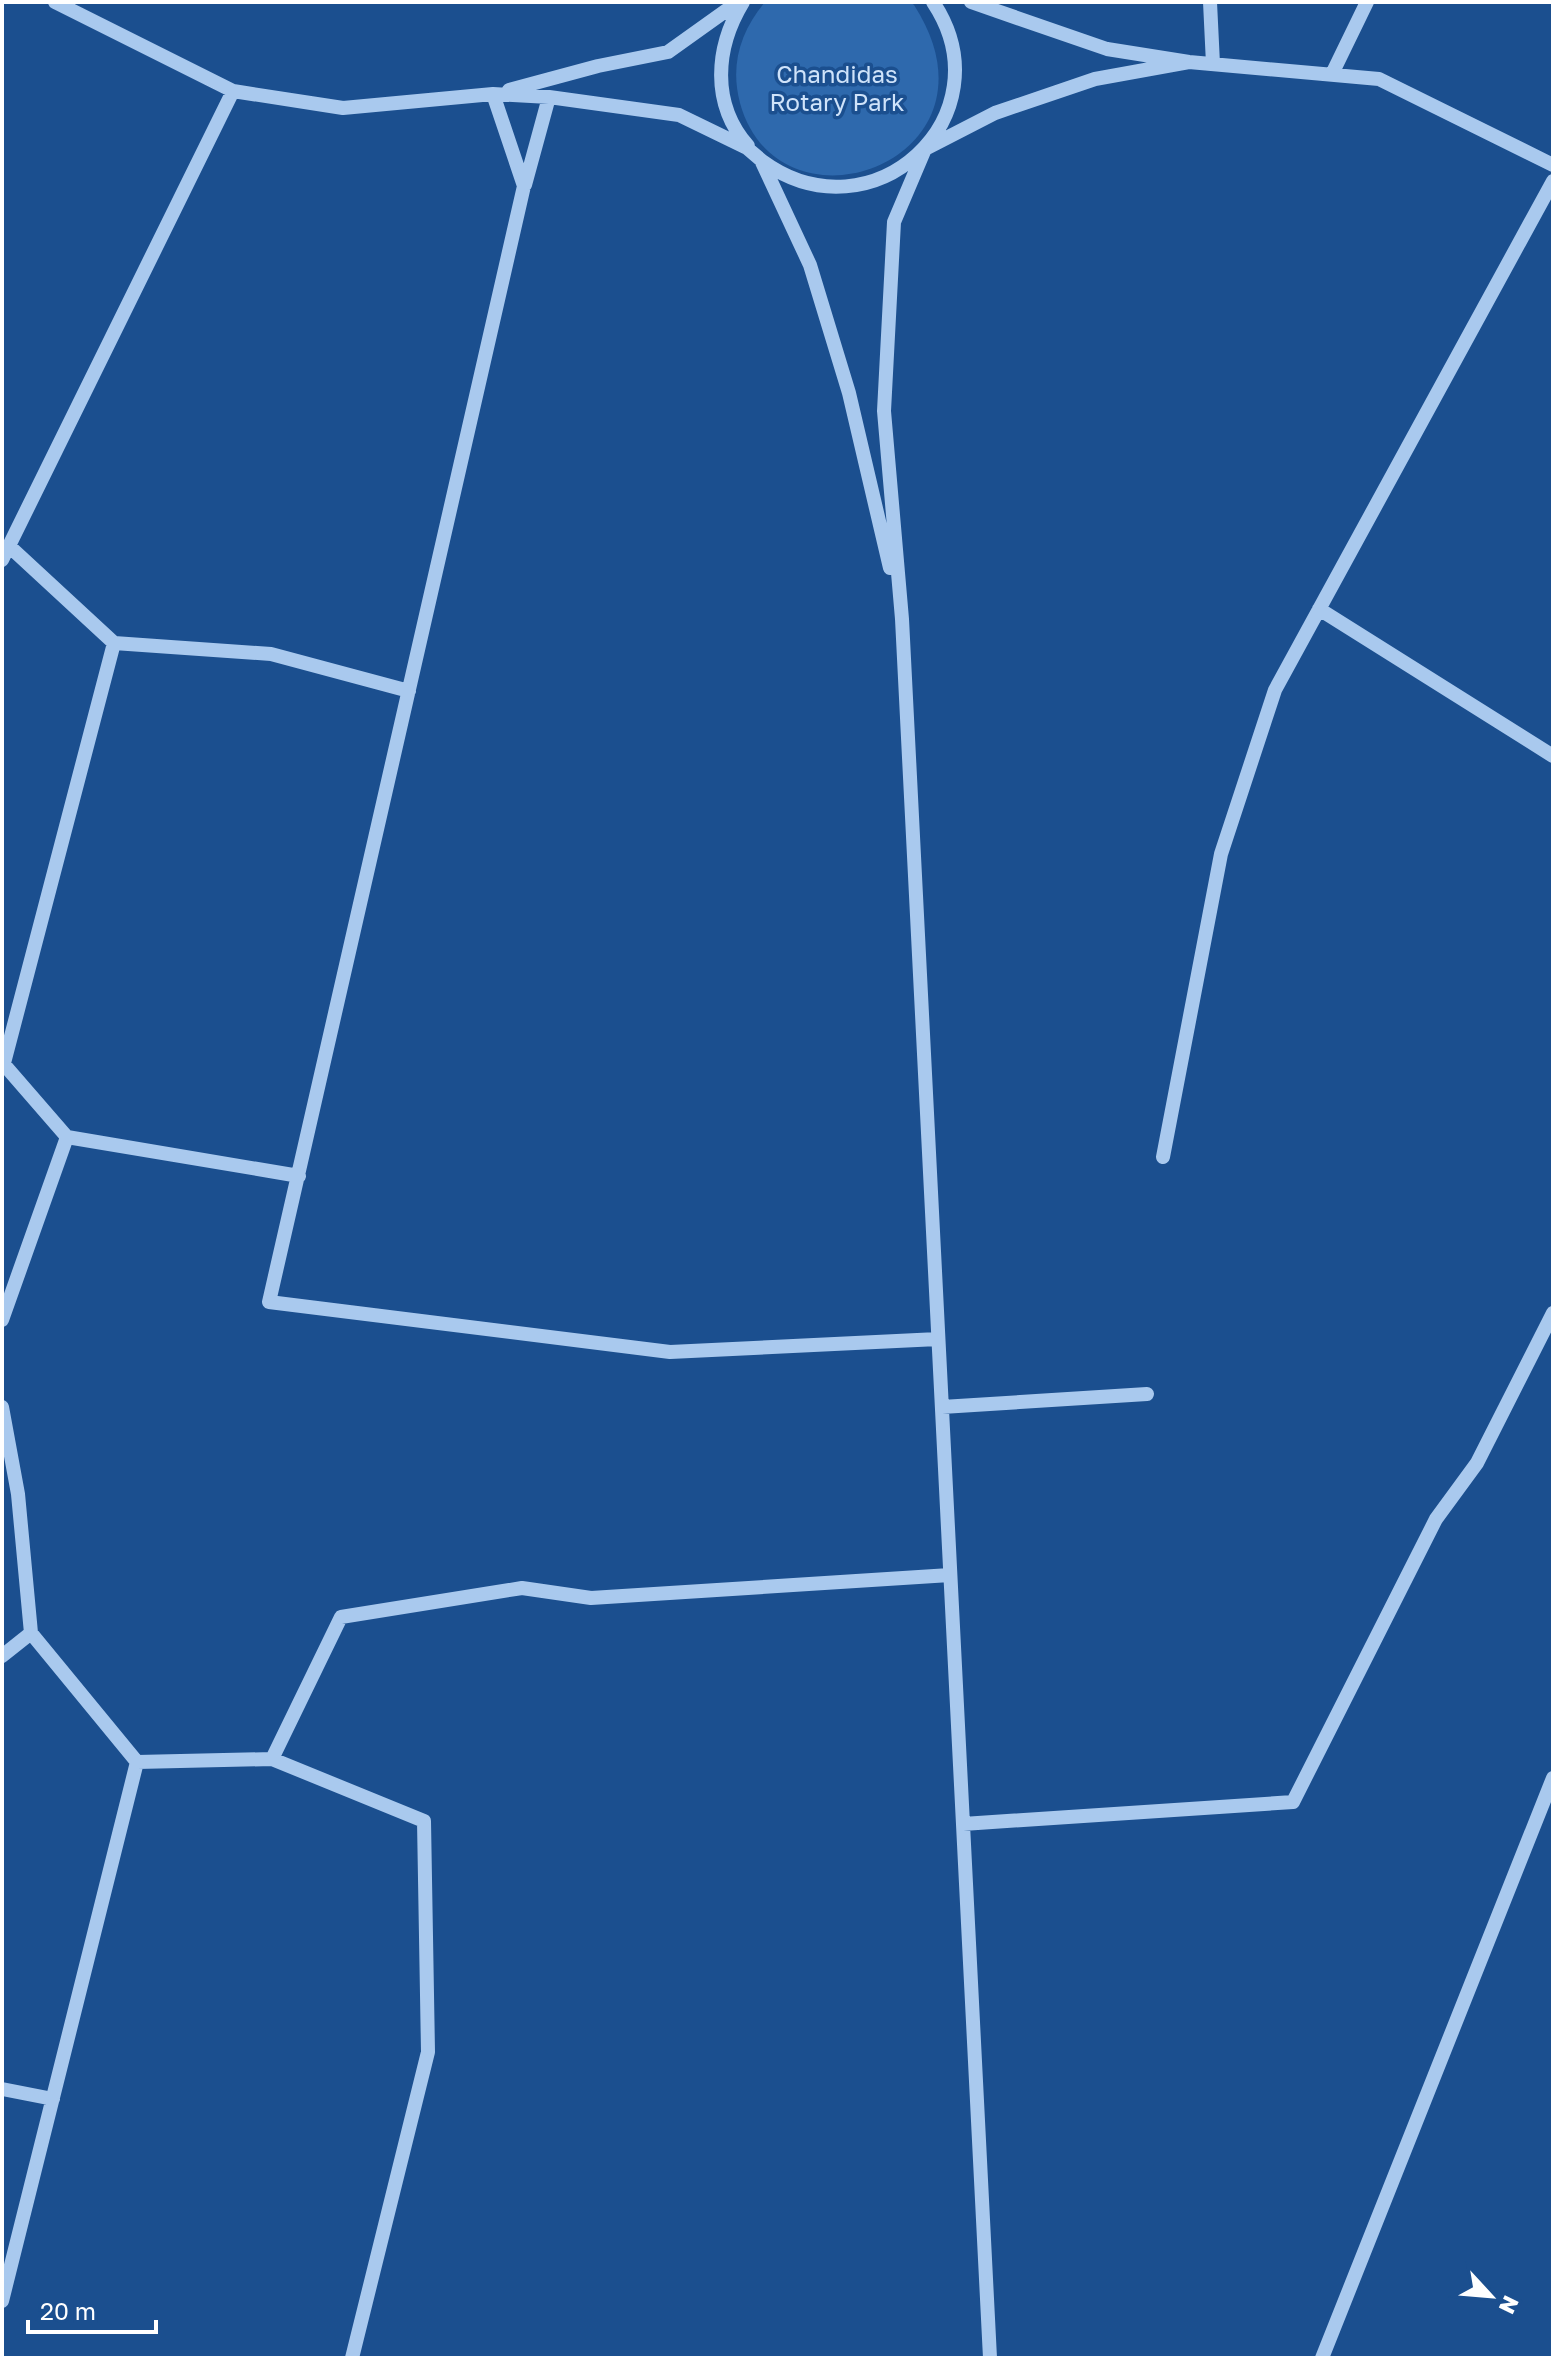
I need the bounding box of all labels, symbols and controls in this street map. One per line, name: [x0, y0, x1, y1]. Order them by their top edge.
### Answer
park label: Chandidas Rotary Park: [769, 59, 905, 116]
north arrow: [1451, 2256, 1531, 2336]
scale bar: [28, 2284, 156, 2334]
text: N: [1494, 2292, 1525, 2318]
text: 20 m: [40, 2296, 96, 2325]

